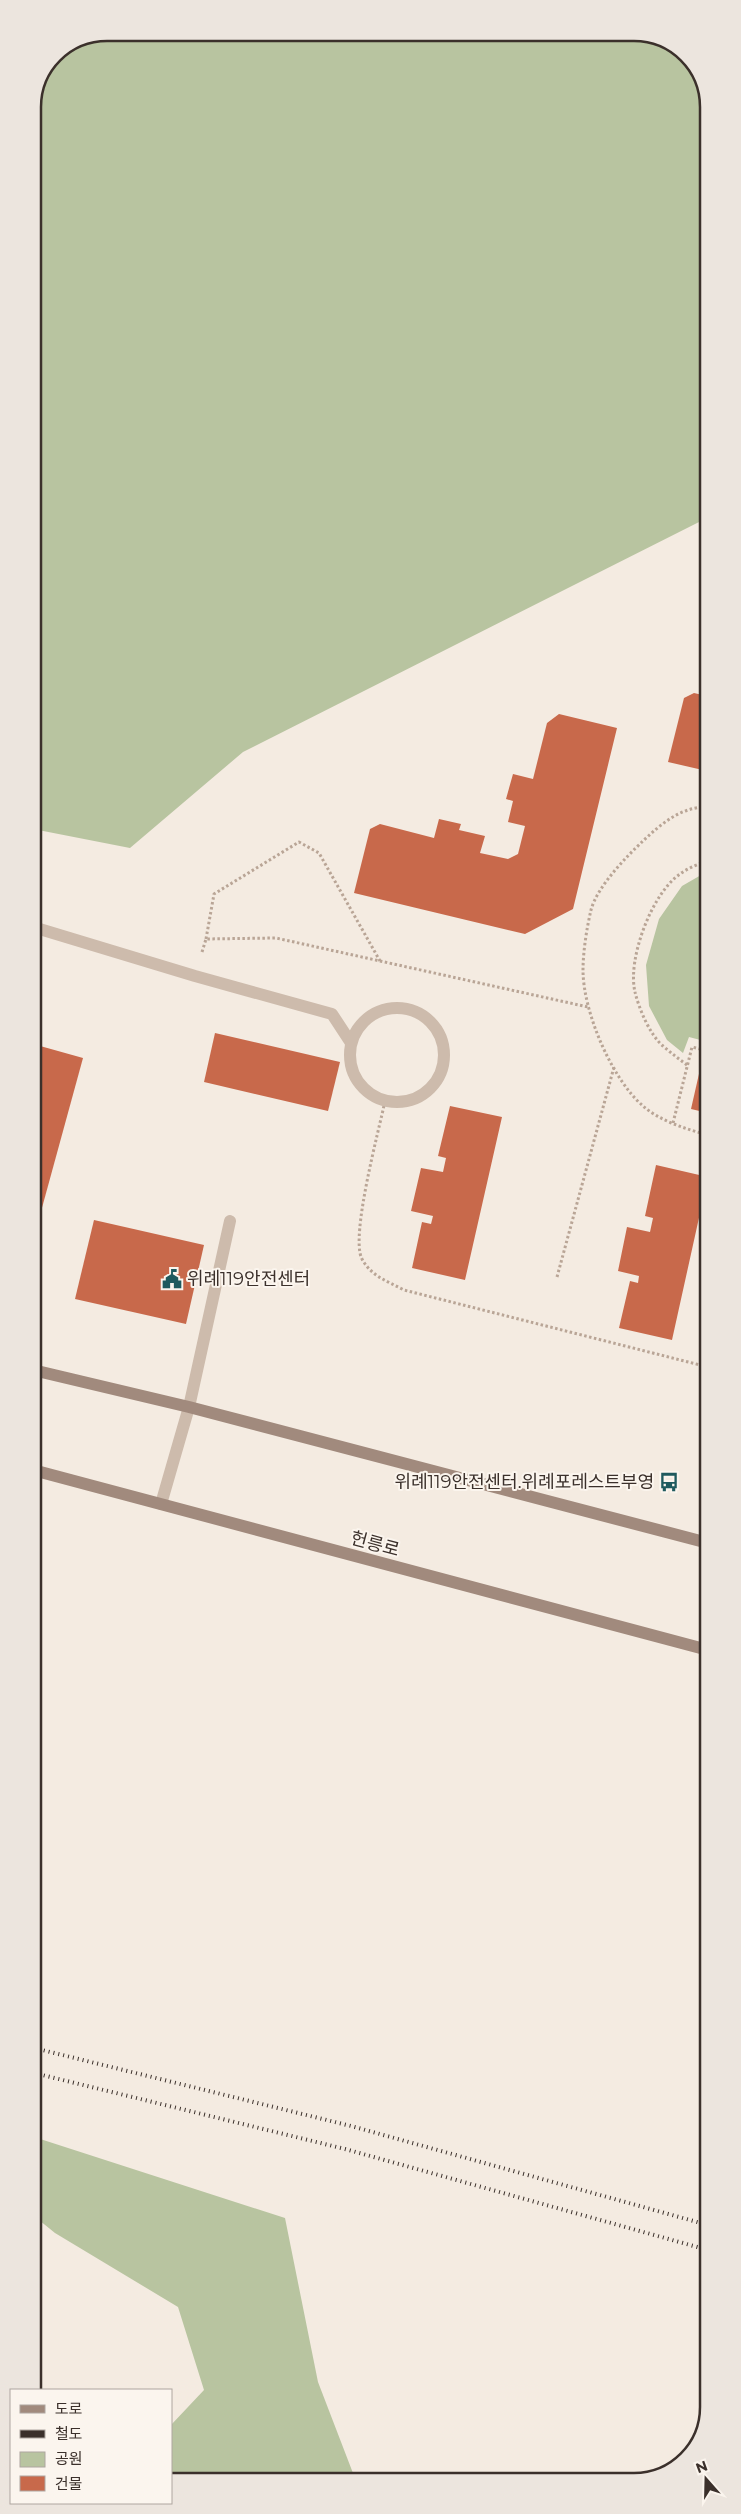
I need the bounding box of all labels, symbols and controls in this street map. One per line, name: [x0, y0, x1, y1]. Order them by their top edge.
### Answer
public building icon: 위례119안전센터: [161, 1268, 183, 1290]
place label: 위례119안전센터: [187, 1268, 310, 1290]
place label: 위례119안전센터.위례포레스트부영: [394, 1471, 654, 1493]
bus stop icon: 위례119안전센터.위례포레스트부영: [658, 1471, 680, 1493]
street label: 헌릉로: [348, 1527, 402, 1561]
legend: [10, 2389, 172, 2504]
text: 도로: [55, 2399, 83, 2418]
text: 철도: [55, 2424, 83, 2443]
text: 공원: [55, 2449, 83, 2468]
north arrow: [681, 2454, 731, 2504]
text: N: [693, 2456, 710, 2477]
text: 건물: [55, 2474, 83, 2493]

